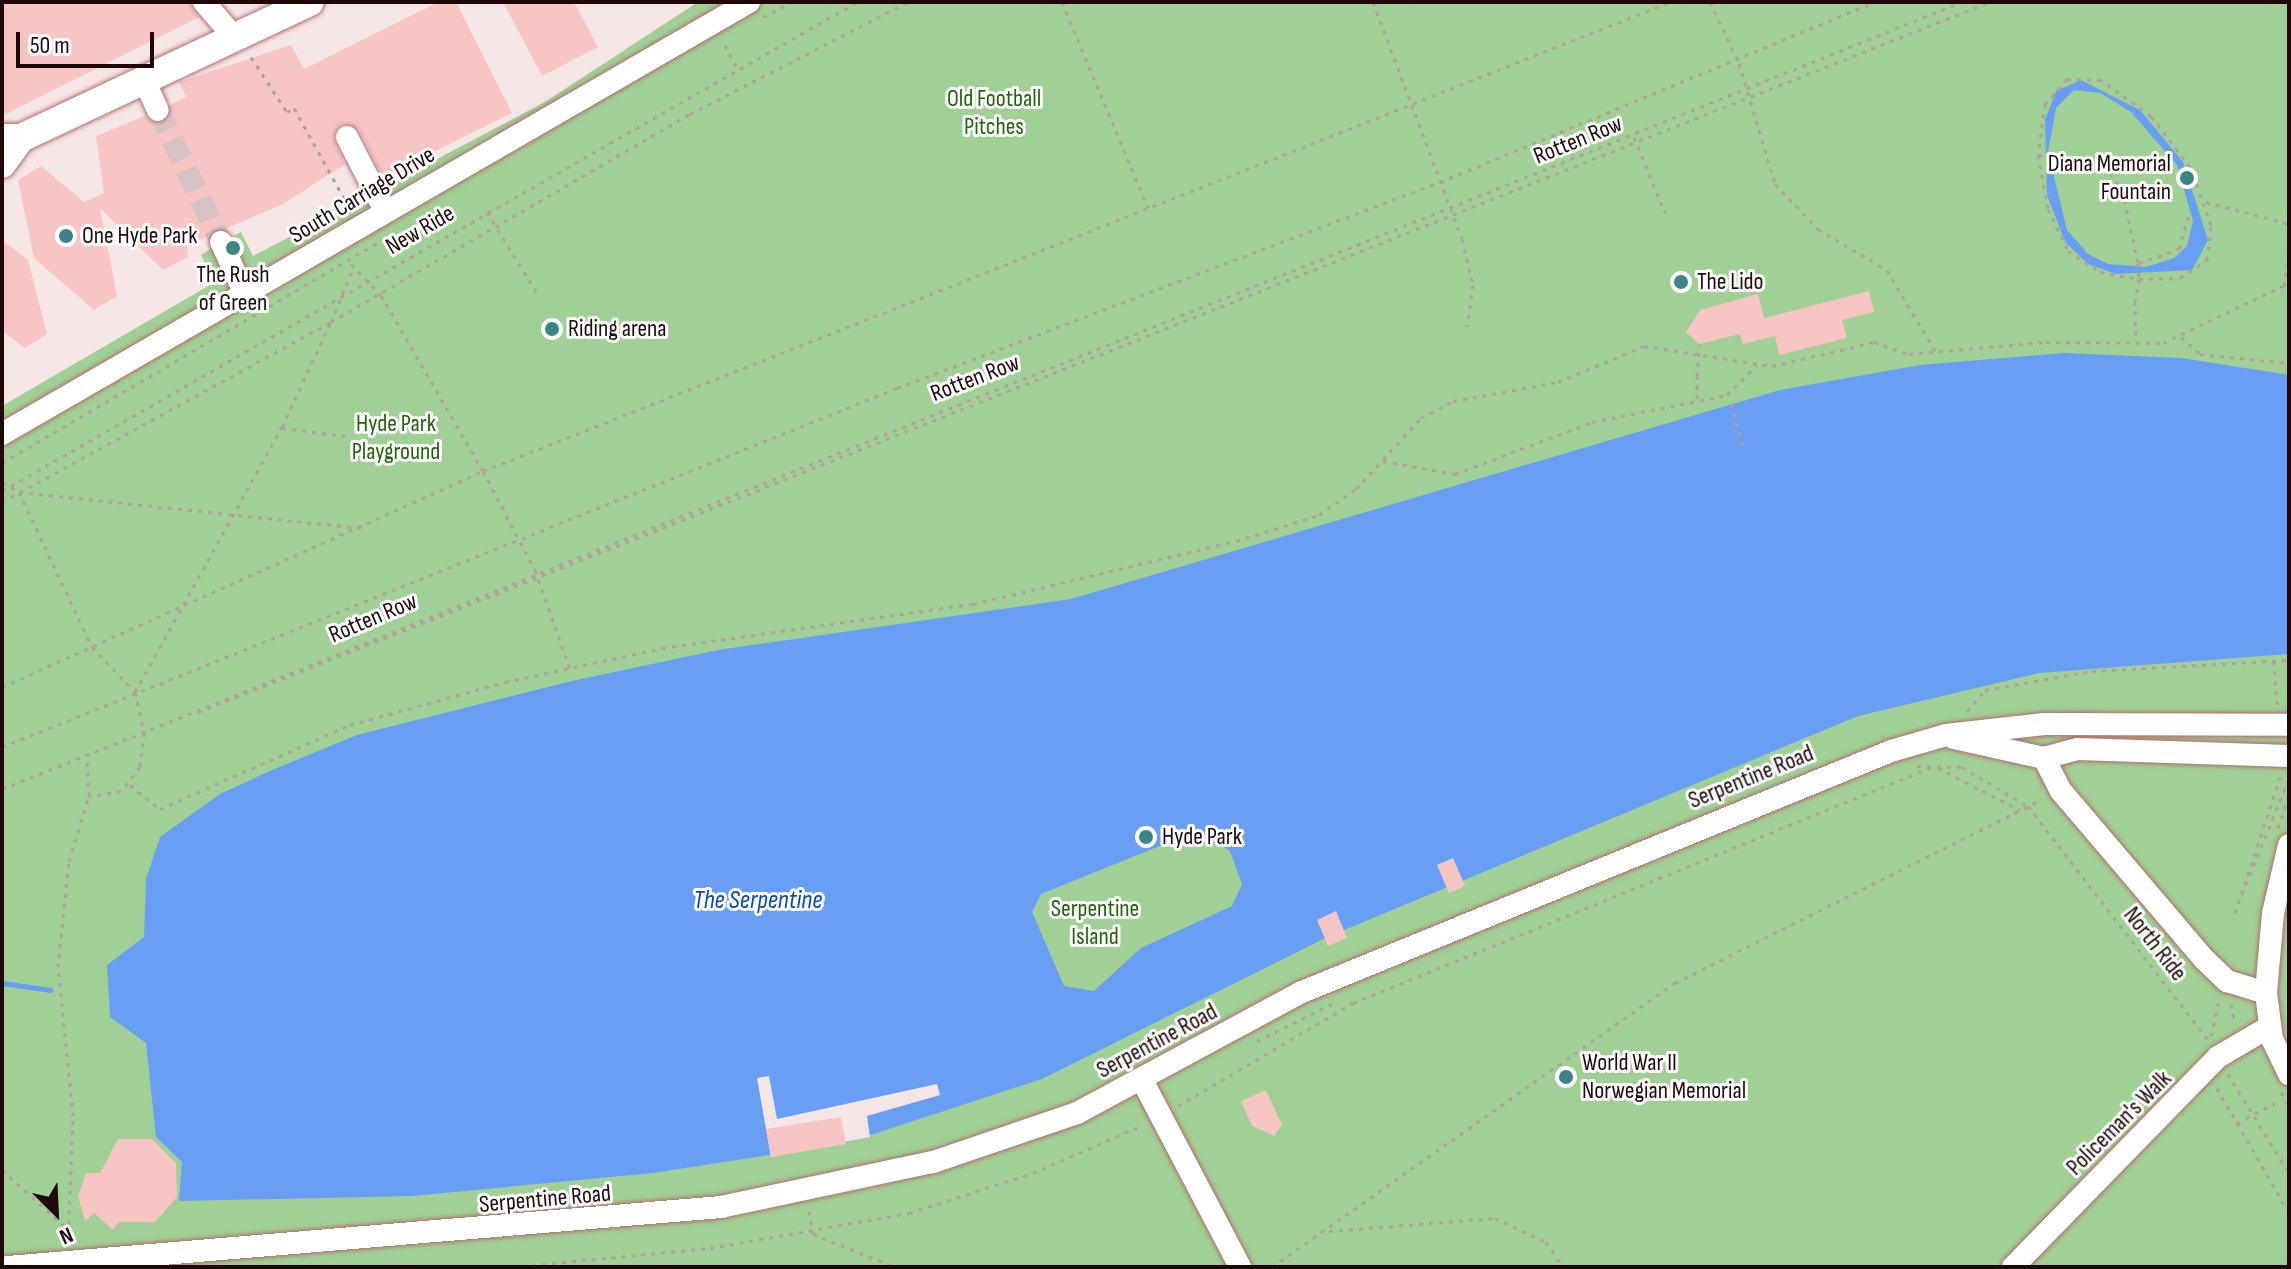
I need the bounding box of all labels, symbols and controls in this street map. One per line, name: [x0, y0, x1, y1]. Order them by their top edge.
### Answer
scale bar: [20, 16, 158, 66]
text: 50 m: [30, 31, 70, 60]
park label: Old Football Pitches: [947, 85, 1041, 141]
street label: Rotten Row: [1529, 109, 1627, 171]
street label: South Carriage Drive: [284, 140, 440, 250]
place label: Diana Memorial Fountain: [2048, 150, 2171, 206]
marker: Diana Memorial Fountain: [2178, 169, 2196, 187]
street label: New Ride: [381, 199, 459, 261]
place label: One Hyde Park: [82, 222, 197, 250]
marker: One Hyde Park: [57, 227, 75, 245]
marker: The Rush of Green: [224, 239, 242, 257]
place label: The Rush of Green: [196, 261, 270, 317]
place label: The Lido: [1697, 268, 1764, 296]
marker: The Lido: [1672, 273, 1690, 291]
place label: Riding arena: [568, 315, 667, 343]
marker: Riding arena: [543, 320, 561, 338]
street label: Rotten Row: [926, 348, 1024, 408]
park label: Hyde Park Playground: [352, 410, 440, 466]
street label: Rotten Row: [325, 587, 421, 649]
street label: Serpentine Road: [1684, 739, 1818, 815]
place label: Hyde Park: [1162, 823, 1242, 851]
marker: Hyde Park: [1137, 828, 1155, 846]
water label: The Serpentine: [694, 885, 822, 917]
park label: Serpentine Island: [1051, 895, 1139, 951]
street label: North Ride: [2117, 901, 2193, 987]
street label: Serpentine Road: [1092, 997, 1222, 1085]
place label: World War II Norwegian Memorial: [1582, 1049, 1746, 1105]
street label: Policeman's Walk: [2060, 1064, 2178, 1182]
marker: World War II Norwegian Memorial: [1557, 1068, 1575, 1086]
north arrow: [16, 1173, 96, 1253]
street label: Serpentine Road: [478, 1179, 612, 1219]
text: N: [55, 1221, 77, 1250]

